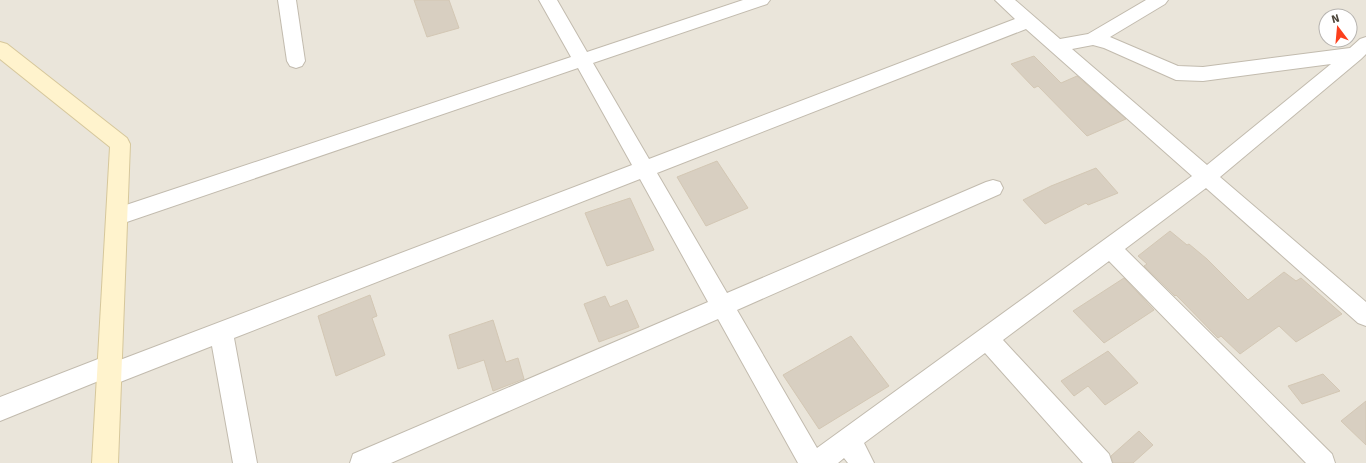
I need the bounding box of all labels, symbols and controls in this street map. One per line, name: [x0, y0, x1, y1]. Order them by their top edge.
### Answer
north arrow: [1318, 8, 1358, 48]
text: N: [1330, 12, 1341, 26]

